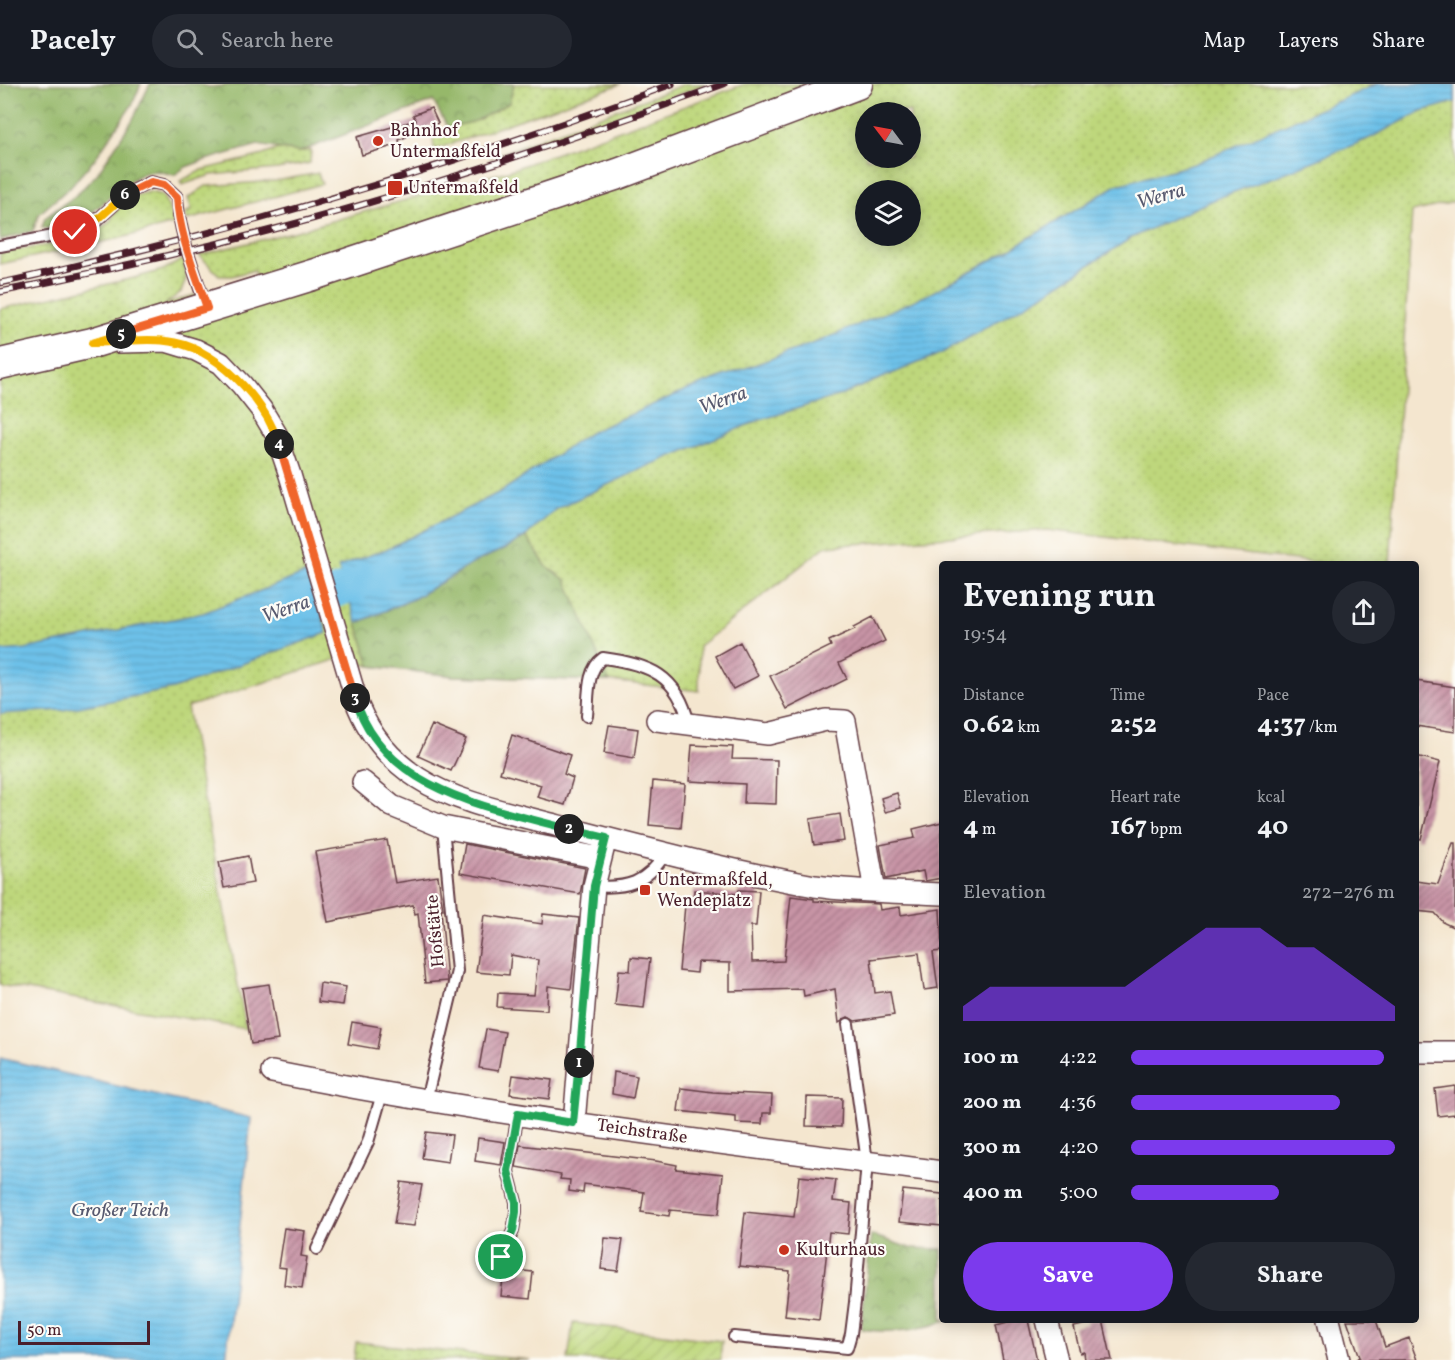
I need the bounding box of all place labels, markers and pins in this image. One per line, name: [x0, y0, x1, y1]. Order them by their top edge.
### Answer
place label: Bahnhof Untermaßfeld: [390, 119, 501, 165]
marker: Bahnhof Untermaßfeld: [371, 134, 385, 148]
place label: Untermaßfeld: [408, 176, 519, 201]
marker: Untermaßfeld: [386, 179, 404, 197]
pin: 6: [110, 180, 140, 210]
pin: [49, 206, 100, 257]
pin: 5: [106, 319, 136, 349]
pin: 4: [264, 429, 294, 459]
pin: 3: [340, 683, 370, 713]
pin: 2: [554, 814, 584, 844]
place label: Untermaßfeld, Wendeplatz: [657, 868, 773, 914]
marker: Untermaßfeld, Wendeplatz: [638, 883, 652, 897]
pin: 1: [564, 1048, 594, 1078]
pin: [475, 1231, 526, 1282]
place label: Kulturhaus: [796, 1238, 885, 1263]
marker: Kulturhaus: [777, 1243, 791, 1257]

